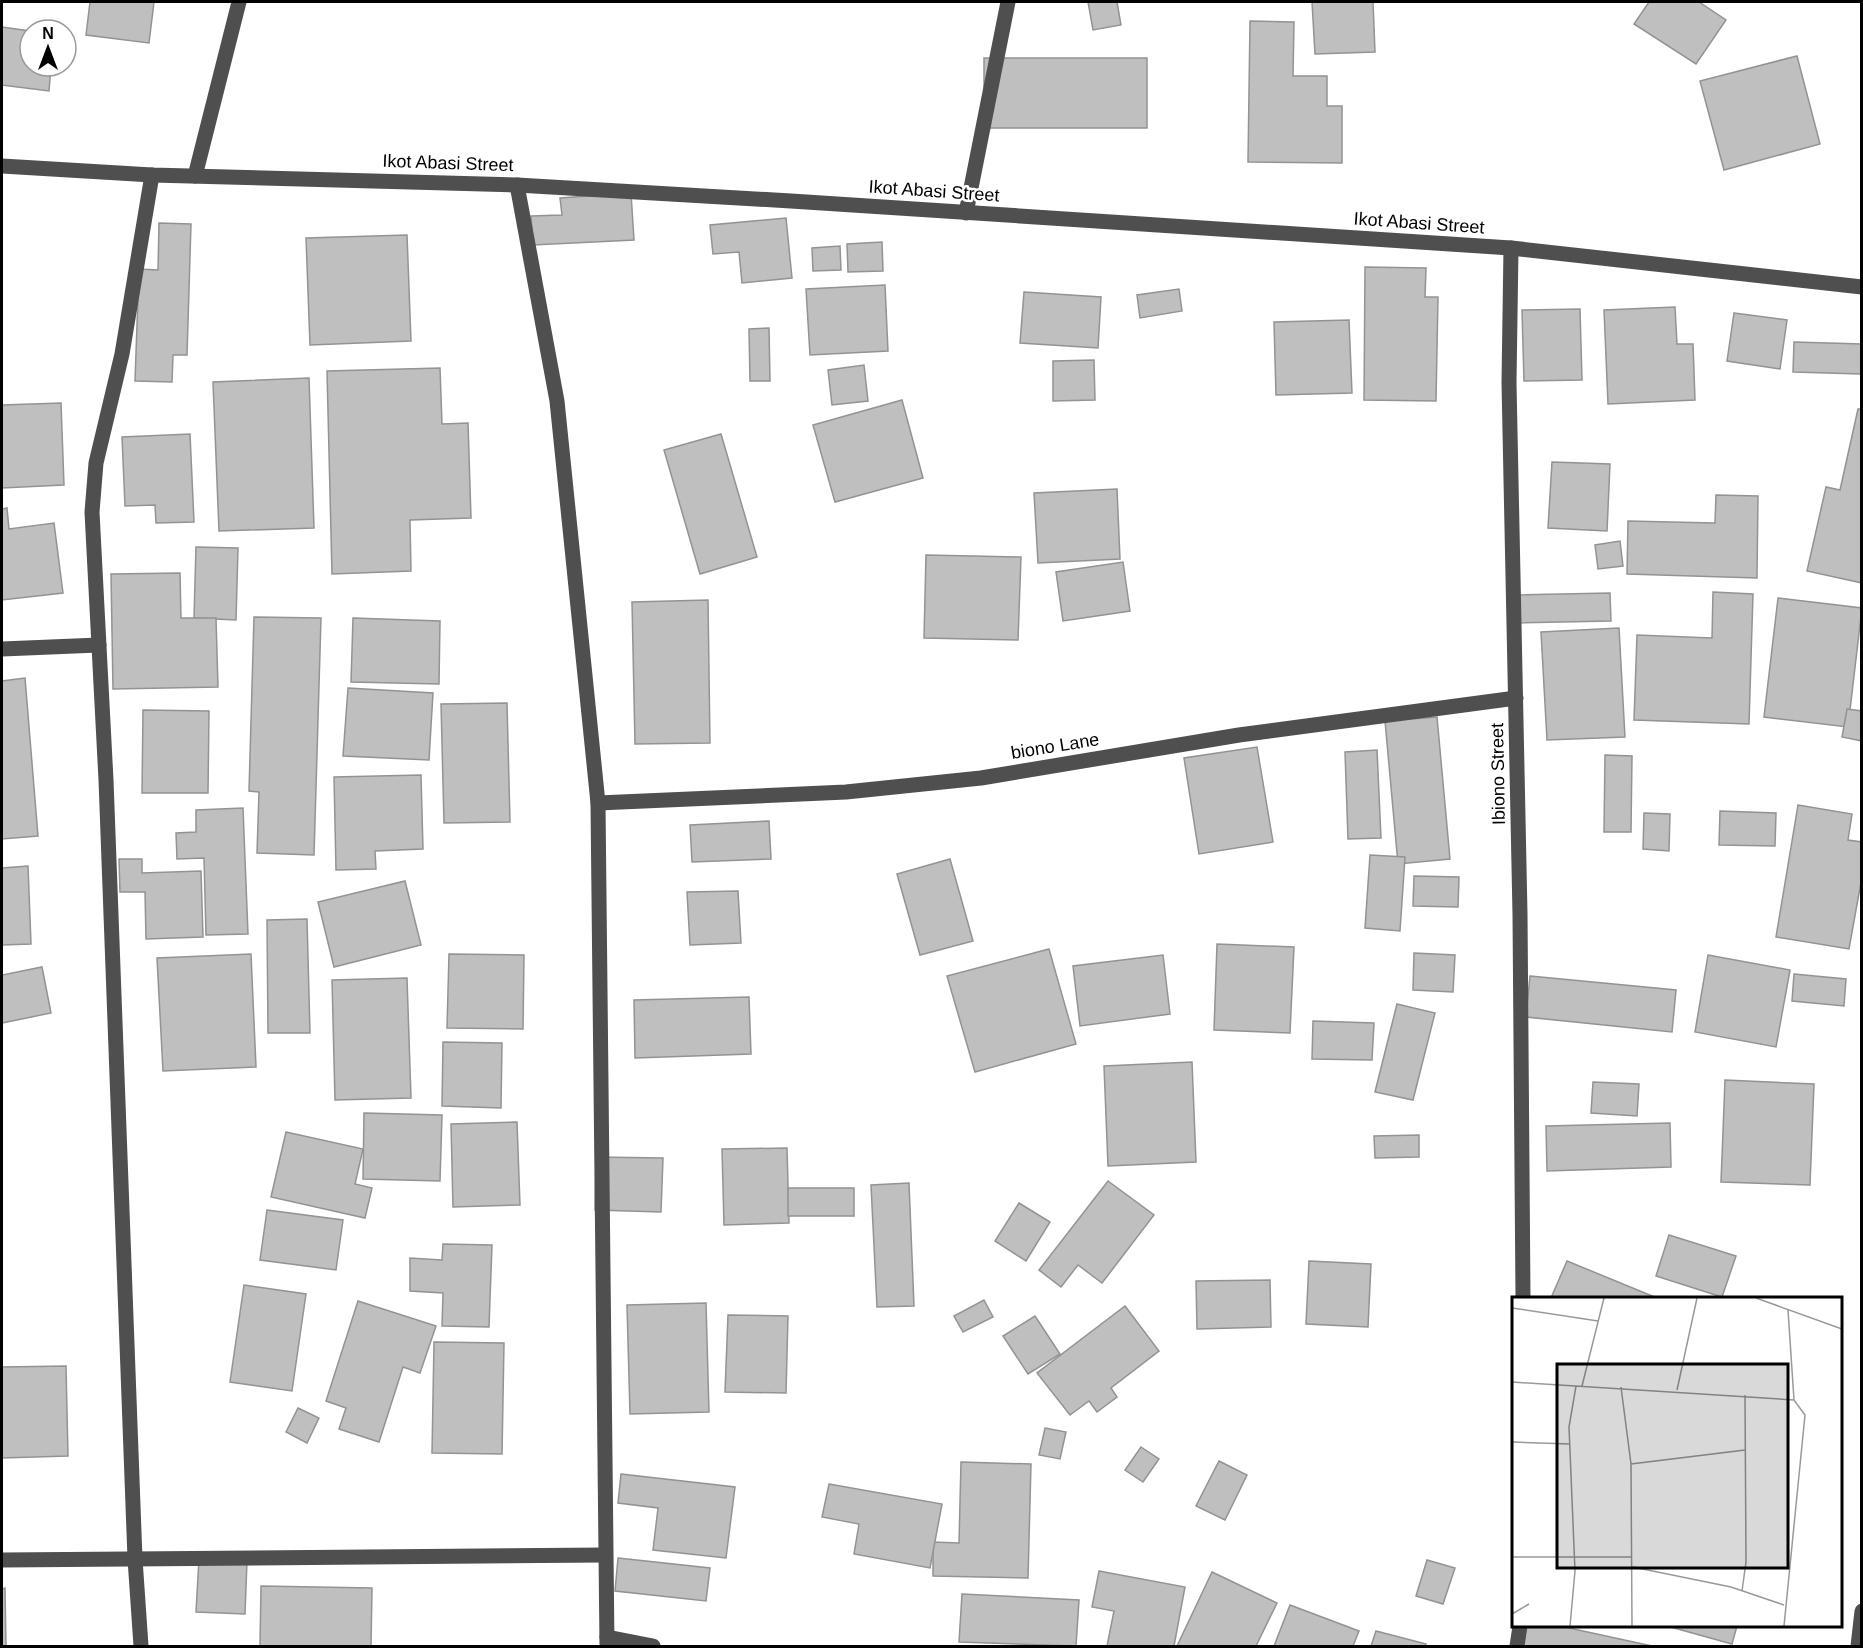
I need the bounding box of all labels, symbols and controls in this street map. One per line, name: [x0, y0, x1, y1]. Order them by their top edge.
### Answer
north arrow: [18, 18, 78, 78]
text: N: [42, 25, 54, 42]
street label: Ikot Abasi Street: [382, 151, 514, 175]
street label: Ikot Abasi Street: [868, 176, 1000, 206]
street label: Ikot Abasi Street: [1353, 208, 1485, 238]
street label: Ibiono Street: [1487, 723, 1509, 825]
street label: biono Lane: [1009, 729, 1101, 763]
inset map: [1512, 1297, 1842, 1627]

